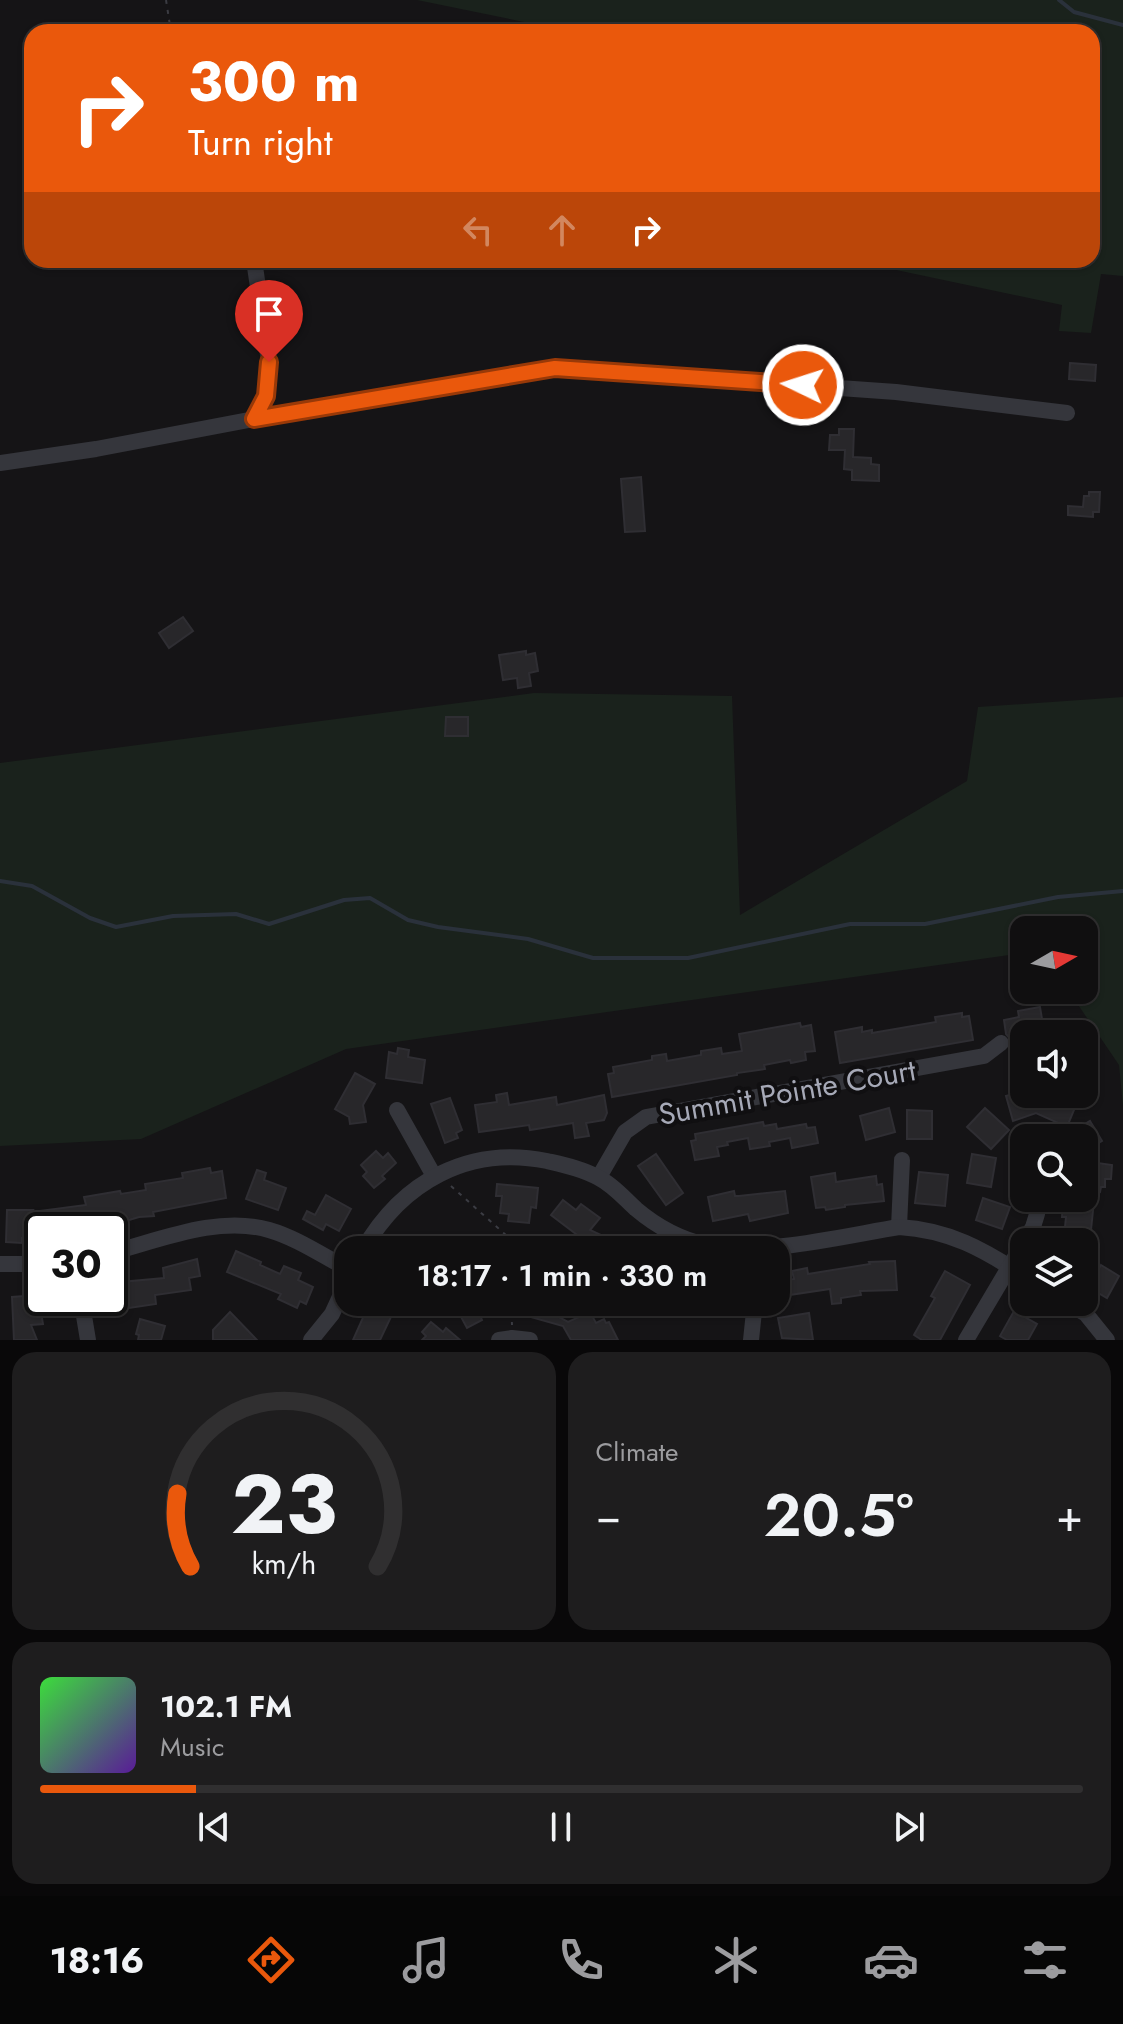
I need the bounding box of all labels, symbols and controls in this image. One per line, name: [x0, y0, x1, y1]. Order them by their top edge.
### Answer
text: 300 m: [188, 41, 360, 122]
icon: right: [56, 56, 160, 160]
text: Turn right: [188, 116, 333, 168]
icon: left: [456, 208, 500, 252]
icon: ahead: [540, 208, 584, 252]
icon: right: [624, 208, 668, 252]
pin: [235, 280, 303, 362]
icon: arrive: [247, 292, 291, 336]
position arrow: [761, 343, 845, 427]
north arrow: [1010, 916, 1098, 1004]
map controls: [1010, 916, 1098, 1316]
button: sound: [1010, 1020, 1098, 1108]
street label: Summit Pointe Court: [655, 1048, 920, 1136]
button: search: [1010, 1124, 1098, 1212]
speed limit sign: 30: [24, 1212, 128, 1316]
button: layers: [1010, 1228, 1098, 1316]
text: 18:17 · 1 min · 330 m: [417, 1254, 707, 1297]
text: Climate: [596, 1433, 678, 1471]
text: 23: [231, 1444, 337, 1564]
text: 20.5°: [764, 1472, 914, 1559]
text: −: [596, 1484, 621, 1548]
text: +: [1056, 1484, 1083, 1548]
text: km/h: [251, 1543, 316, 1585]
text: 102.1 FM: [160, 1685, 292, 1728]
text: Music: [160, 1728, 224, 1766]
icon: previous: [192, 1805, 236, 1849]
icon: pause: [539, 1805, 583, 1849]
icon: next: [887, 1805, 931, 1849]
icon: directions: [243, 1932, 299, 1988]
icon: music: [398, 1932, 454, 1988]
icon: phone: [553, 1932, 609, 1988]
icon: climate: [708, 1932, 764, 1988]
icon: car: [863, 1932, 919, 1988]
icon: filters: [1017, 1932, 1073, 1988]
text: 18:16: [49, 1934, 144, 1986]

